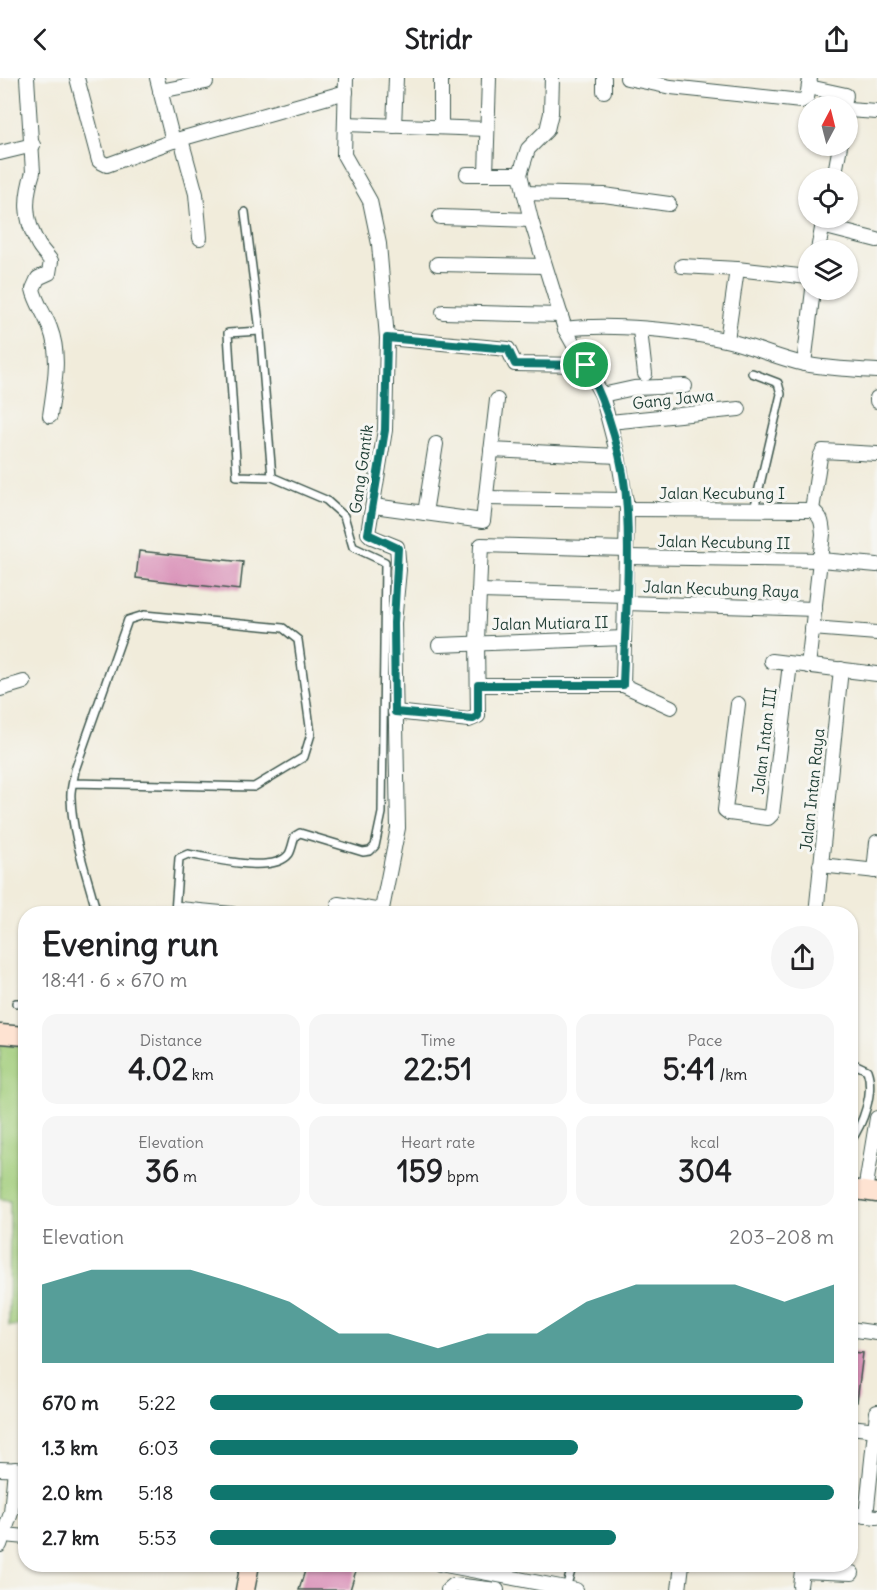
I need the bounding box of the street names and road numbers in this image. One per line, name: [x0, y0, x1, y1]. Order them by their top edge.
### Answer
street label: Gang Jawa: [631, 385, 715, 413]
street label: Gang Gantik: [345, 423, 377, 515]
street label: Jalan Kecubung I: [659, 483, 785, 503]
street label: Jalan Kecubung II: [657, 531, 791, 553]
street label: Jalan Kecubung Raya: [643, 576, 799, 602]
street label: Jalan Mutiara II: [492, 612, 608, 634]
street label: Jalan Intan III: [748, 686, 780, 796]
street label: Jalan Intan Raya: [796, 727, 828, 853]

